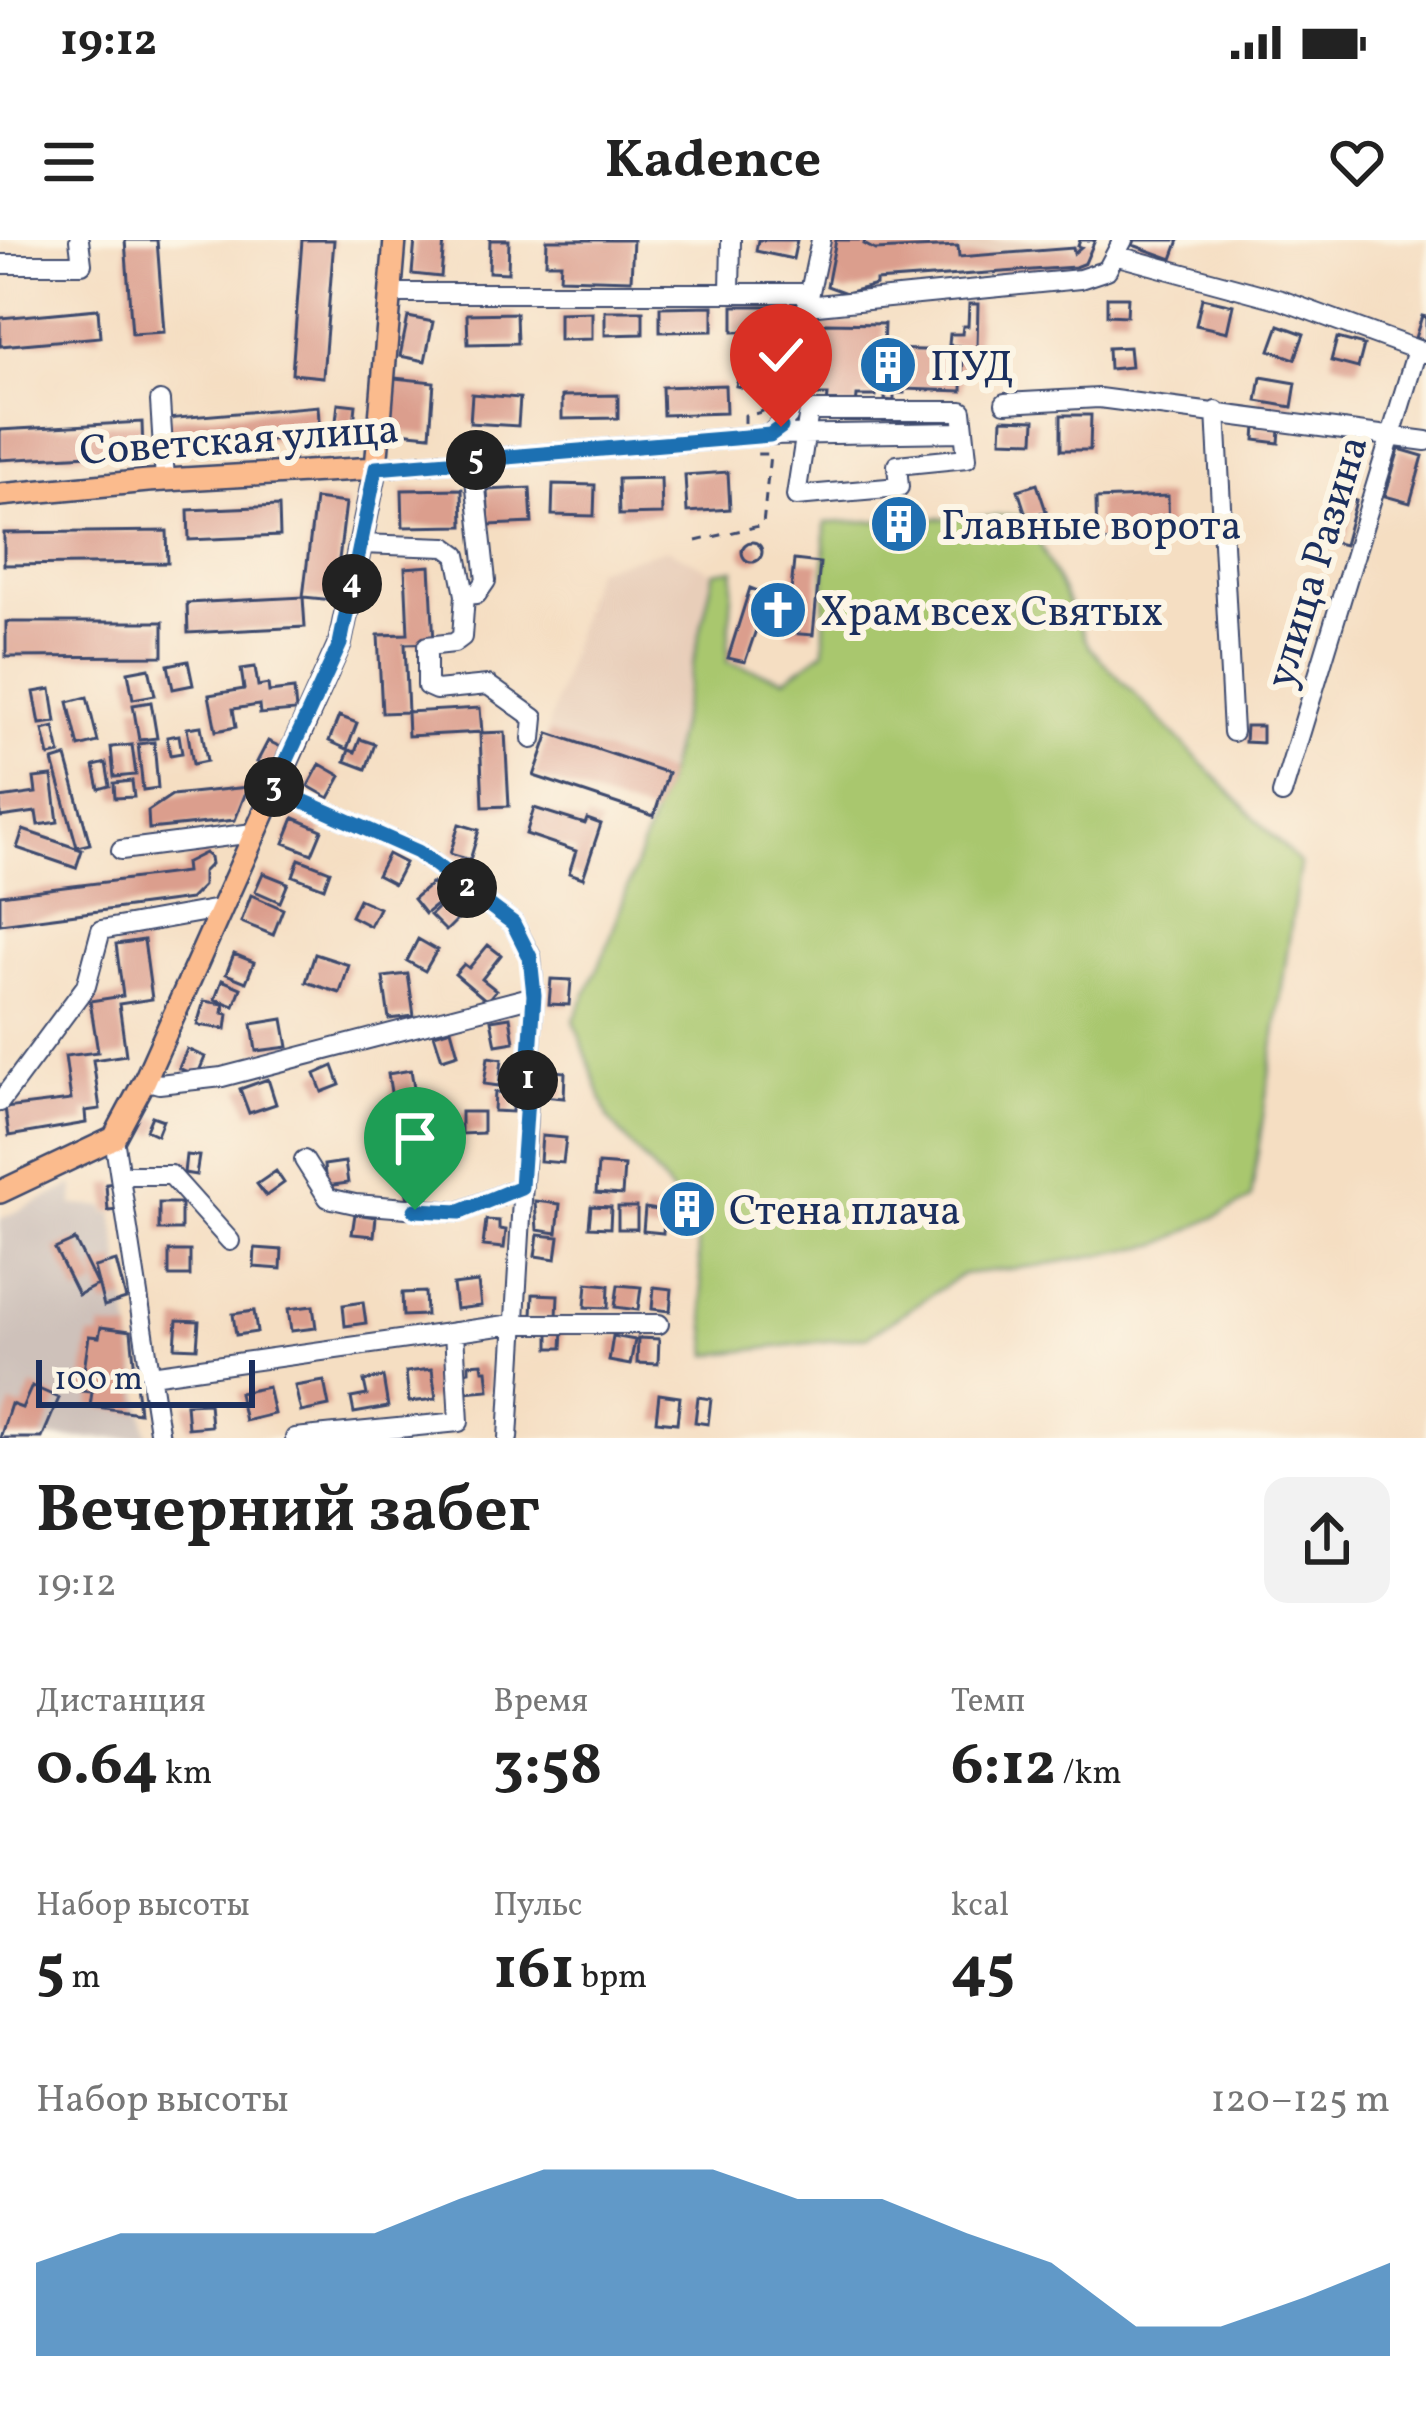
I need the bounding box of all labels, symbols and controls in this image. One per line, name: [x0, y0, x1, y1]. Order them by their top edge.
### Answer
text: 19:12: [60, 11, 157, 74]
text: Kadence: [605, 125, 821, 200]
icon: menu: [36, 129, 102, 195]
icon: heart: [1324, 129, 1390, 195]
pin: [730, 304, 832, 427]
icon: check: [748, 322, 814, 388]
building icon: ПУД: [857, 334, 919, 396]
place label: ПУД: [930, 340, 1014, 399]
street label: Советская улица: [78, 402, 401, 483]
street label: улица Разина: [1253, 429, 1386, 696]
pin: 5: [446, 430, 506, 490]
text: 5: [468, 437, 484, 483]
building icon: Главные ворота: [868, 493, 930, 555]
place label: Главные ворота: [941, 499, 1242, 558]
pin: 4: [322, 554, 382, 614]
text: 4: [342, 561, 362, 607]
church icon: Храм всех Святых: [747, 579, 809, 641]
place label: Храм всех Святых: [820, 585, 1163, 644]
pin: 3: [244, 757, 304, 817]
text: 3: [266, 764, 282, 810]
pin: 2: [437, 858, 497, 918]
text: 2: [458, 865, 476, 911]
pin: 1: [498, 1050, 558, 1110]
text: 1: [521, 1057, 535, 1103]
pin: [364, 1087, 466, 1210]
icon: arrive: [382, 1105, 448, 1171]
building icon: Стена плача: [656, 1178, 718, 1240]
place label: Стена плача: [729, 1184, 961, 1243]
scale bar: [36, 1354, 255, 1407]
text: 100 m: [54, 1358, 143, 1404]
text: Вечерний забег: [36, 1467, 540, 1559]
button: share: [1264, 1477, 1390, 1603]
text: 19:12: [36, 1558, 117, 1612]
text: Дистанция: [36, 1680, 206, 1726]
text: Время: [493, 1680, 588, 1726]
text: Темп: [951, 1680, 1025, 1726]
text: 0.64: [36, 1726, 158, 1809]
text: 3:58: [493, 1726, 603, 1809]
text: 6:12: [951, 1726, 1056, 1809]
text: km: [158, 1752, 212, 1798]
text: /km: [1056, 1752, 1122, 1798]
text: Набор высоты: [36, 1884, 250, 1930]
text: Пульс: [493, 1884, 582, 1930]
text: kcal: [951, 1884, 1009, 1930]
text: 5: [36, 1930, 65, 2013]
text: 161: [493, 1930, 575, 2013]
text: 45: [951, 1930, 1015, 2013]
text: m: [65, 1956, 101, 2002]
text: bpm: [575, 1956, 647, 2002]
text: Набор высоты: [36, 2074, 289, 2128]
text: 120–125 m: [1210, 2074, 1390, 2128]

